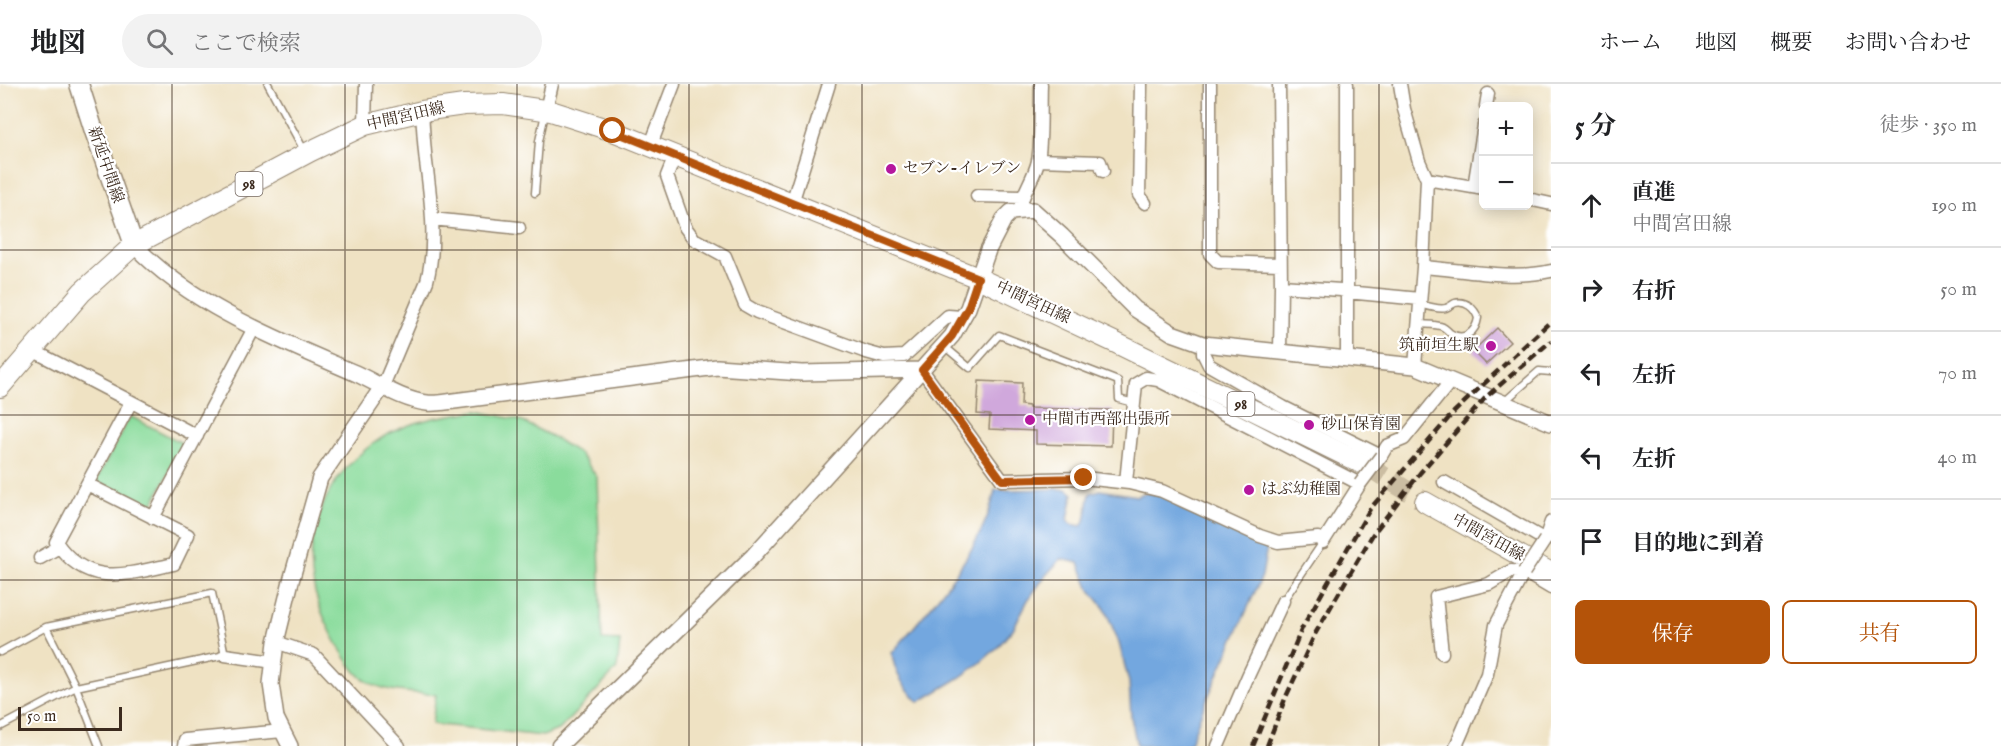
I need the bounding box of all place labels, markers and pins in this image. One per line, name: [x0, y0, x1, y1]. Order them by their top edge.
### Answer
place label: セブン-イレブン: [903, 159, 1021, 179]
marker: セブン-イレブン: [884, 162, 898, 176]
place label: 筑前垣生駅: [1399, 336, 1479, 356]
marker: 筑前垣生駅: [1484, 339, 1498, 353]
place label: 中間市西部出張所: [1042, 410, 1170, 430]
marker: 中間市西部出張所: [1023, 413, 1037, 427]
place label: 砂山保育園: [1321, 415, 1401, 435]
marker: 砂山保育園: [1302, 418, 1316, 432]
place label: はぶ幼稚園: [1261, 480, 1341, 500]
marker: はぶ幼稚園: [1242, 483, 1256, 497]

